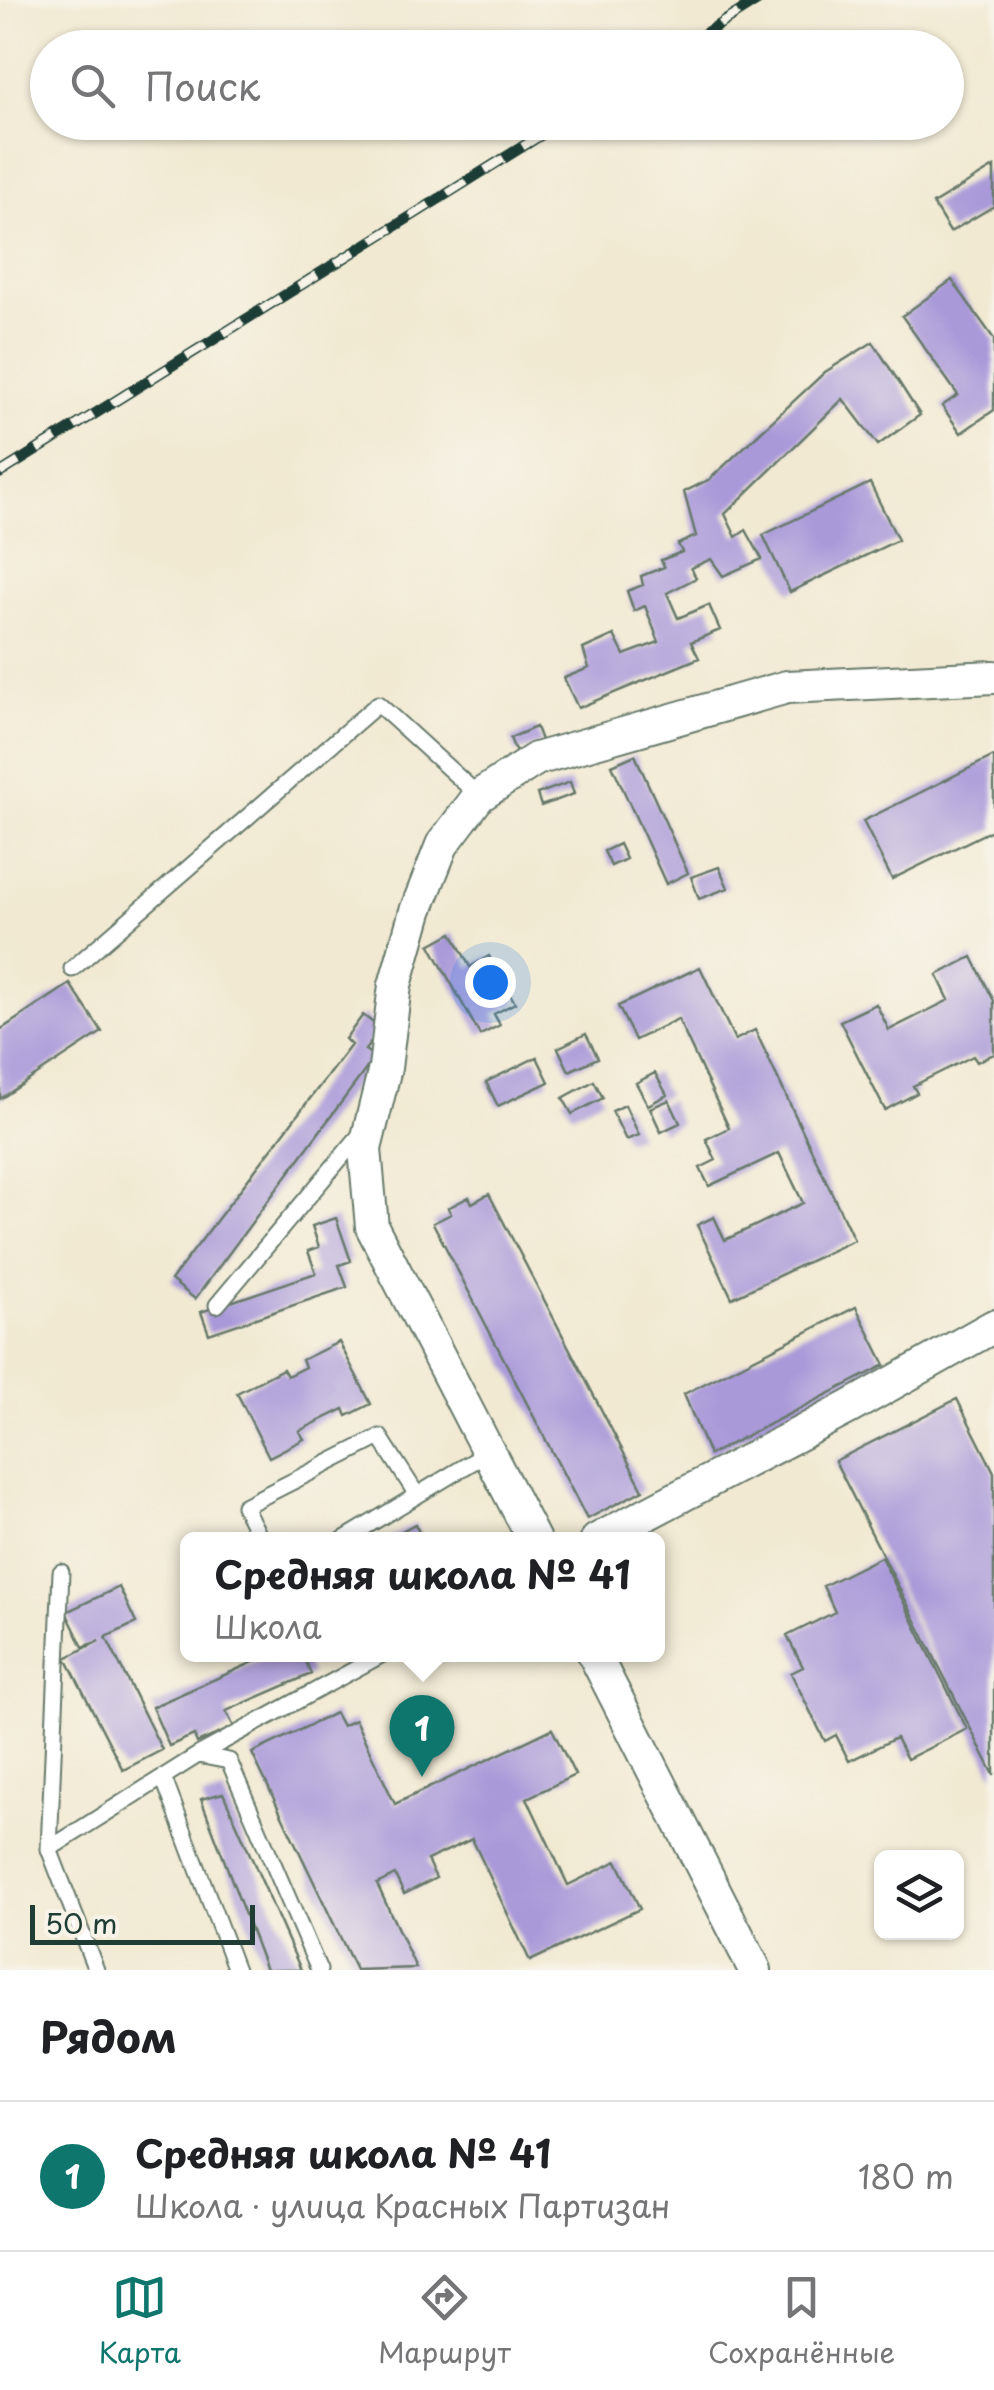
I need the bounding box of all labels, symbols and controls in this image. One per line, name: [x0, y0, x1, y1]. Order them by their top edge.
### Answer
search box: [30, 30, 964, 140]
text: Поиск: [145, 57, 260, 114]
icon: search: [65, 58, 120, 113]
your location: [465, 957, 516, 1008]
popup: [180, 1532, 665, 1662]
text: Средняя школа № 41: [214, 1545, 631, 1602]
text: Школа: [214, 1602, 322, 1650]
pin: 1: [390, 1694, 454, 1777]
map controls: [874, 1850, 964, 1940]
button: layers: [874, 1850, 964, 1940]
scale bar: [30, 1900, 255, 1944]
text: 50 m: [45, 1901, 118, 1944]
text: Рядом: [40, 2004, 177, 2067]
text: Средняя школа № 41: [135, 2124, 551, 2181]
text: 1: [65, 2152, 80, 2200]
text: 180 m: [858, 2152, 954, 2200]
text: Школа · улица Красных Партизан: [135, 2181, 670, 2229]
tab: Карта: [99, 2270, 181, 2373]
tab: Маршрут: [378, 2270, 511, 2373]
tab: Сохранённые: [708, 2270, 895, 2373]

